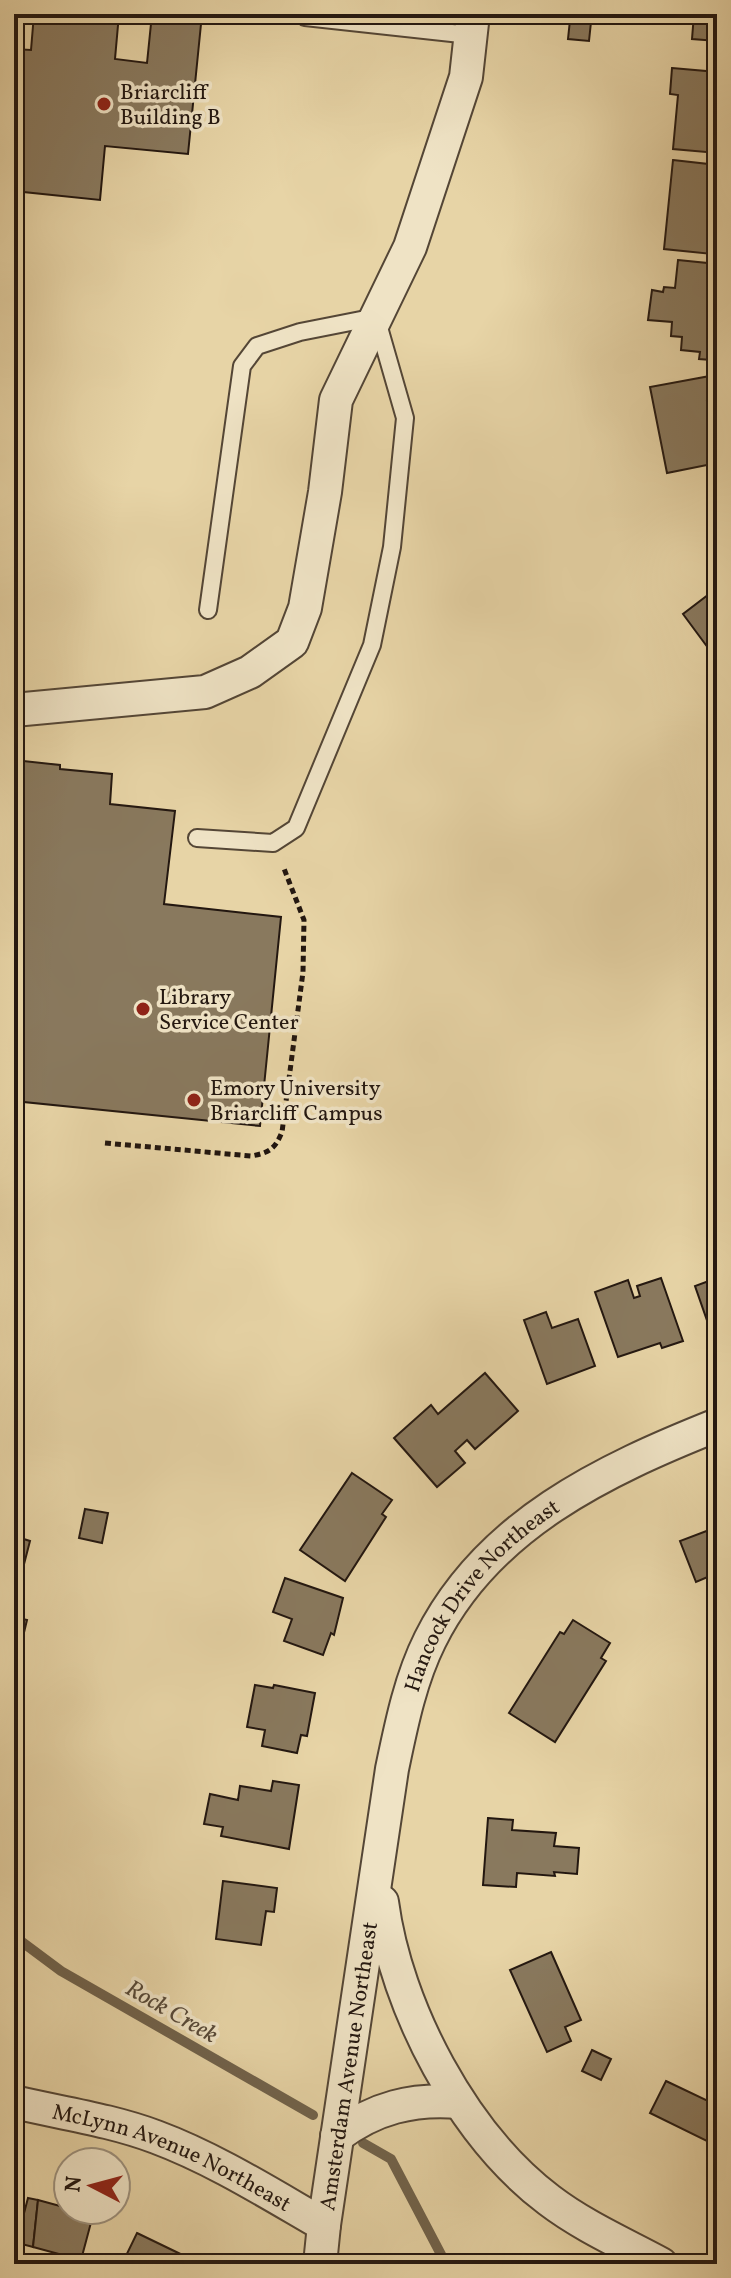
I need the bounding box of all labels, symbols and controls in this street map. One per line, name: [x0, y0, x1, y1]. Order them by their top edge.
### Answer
place label: Briarcliff Building B: [120, 78, 221, 134]
marker: Briarcliff Building B: [95, 95, 113, 113]
place label: Library Service Center: [159, 983, 299, 1039]
marker: Library Service Center: [134, 1000, 152, 1018]
place label: Emory University Briarcliff Campus: [210, 1074, 383, 1130]
marker: Emory University Briarcliff Campus: [185, 1091, 203, 1109]
street label: Hancock Drive Northeast: [398, 1493, 567, 1696]
street label: Amsterdam Avenue Northeast: [313, 1919, 387, 2213]
water label: Rock Creek: [118, 1973, 224, 2053]
street label: McLynn Avenue Northeast: [47, 2100, 295, 2220]
north arrow: [52, 2146, 132, 2226]

